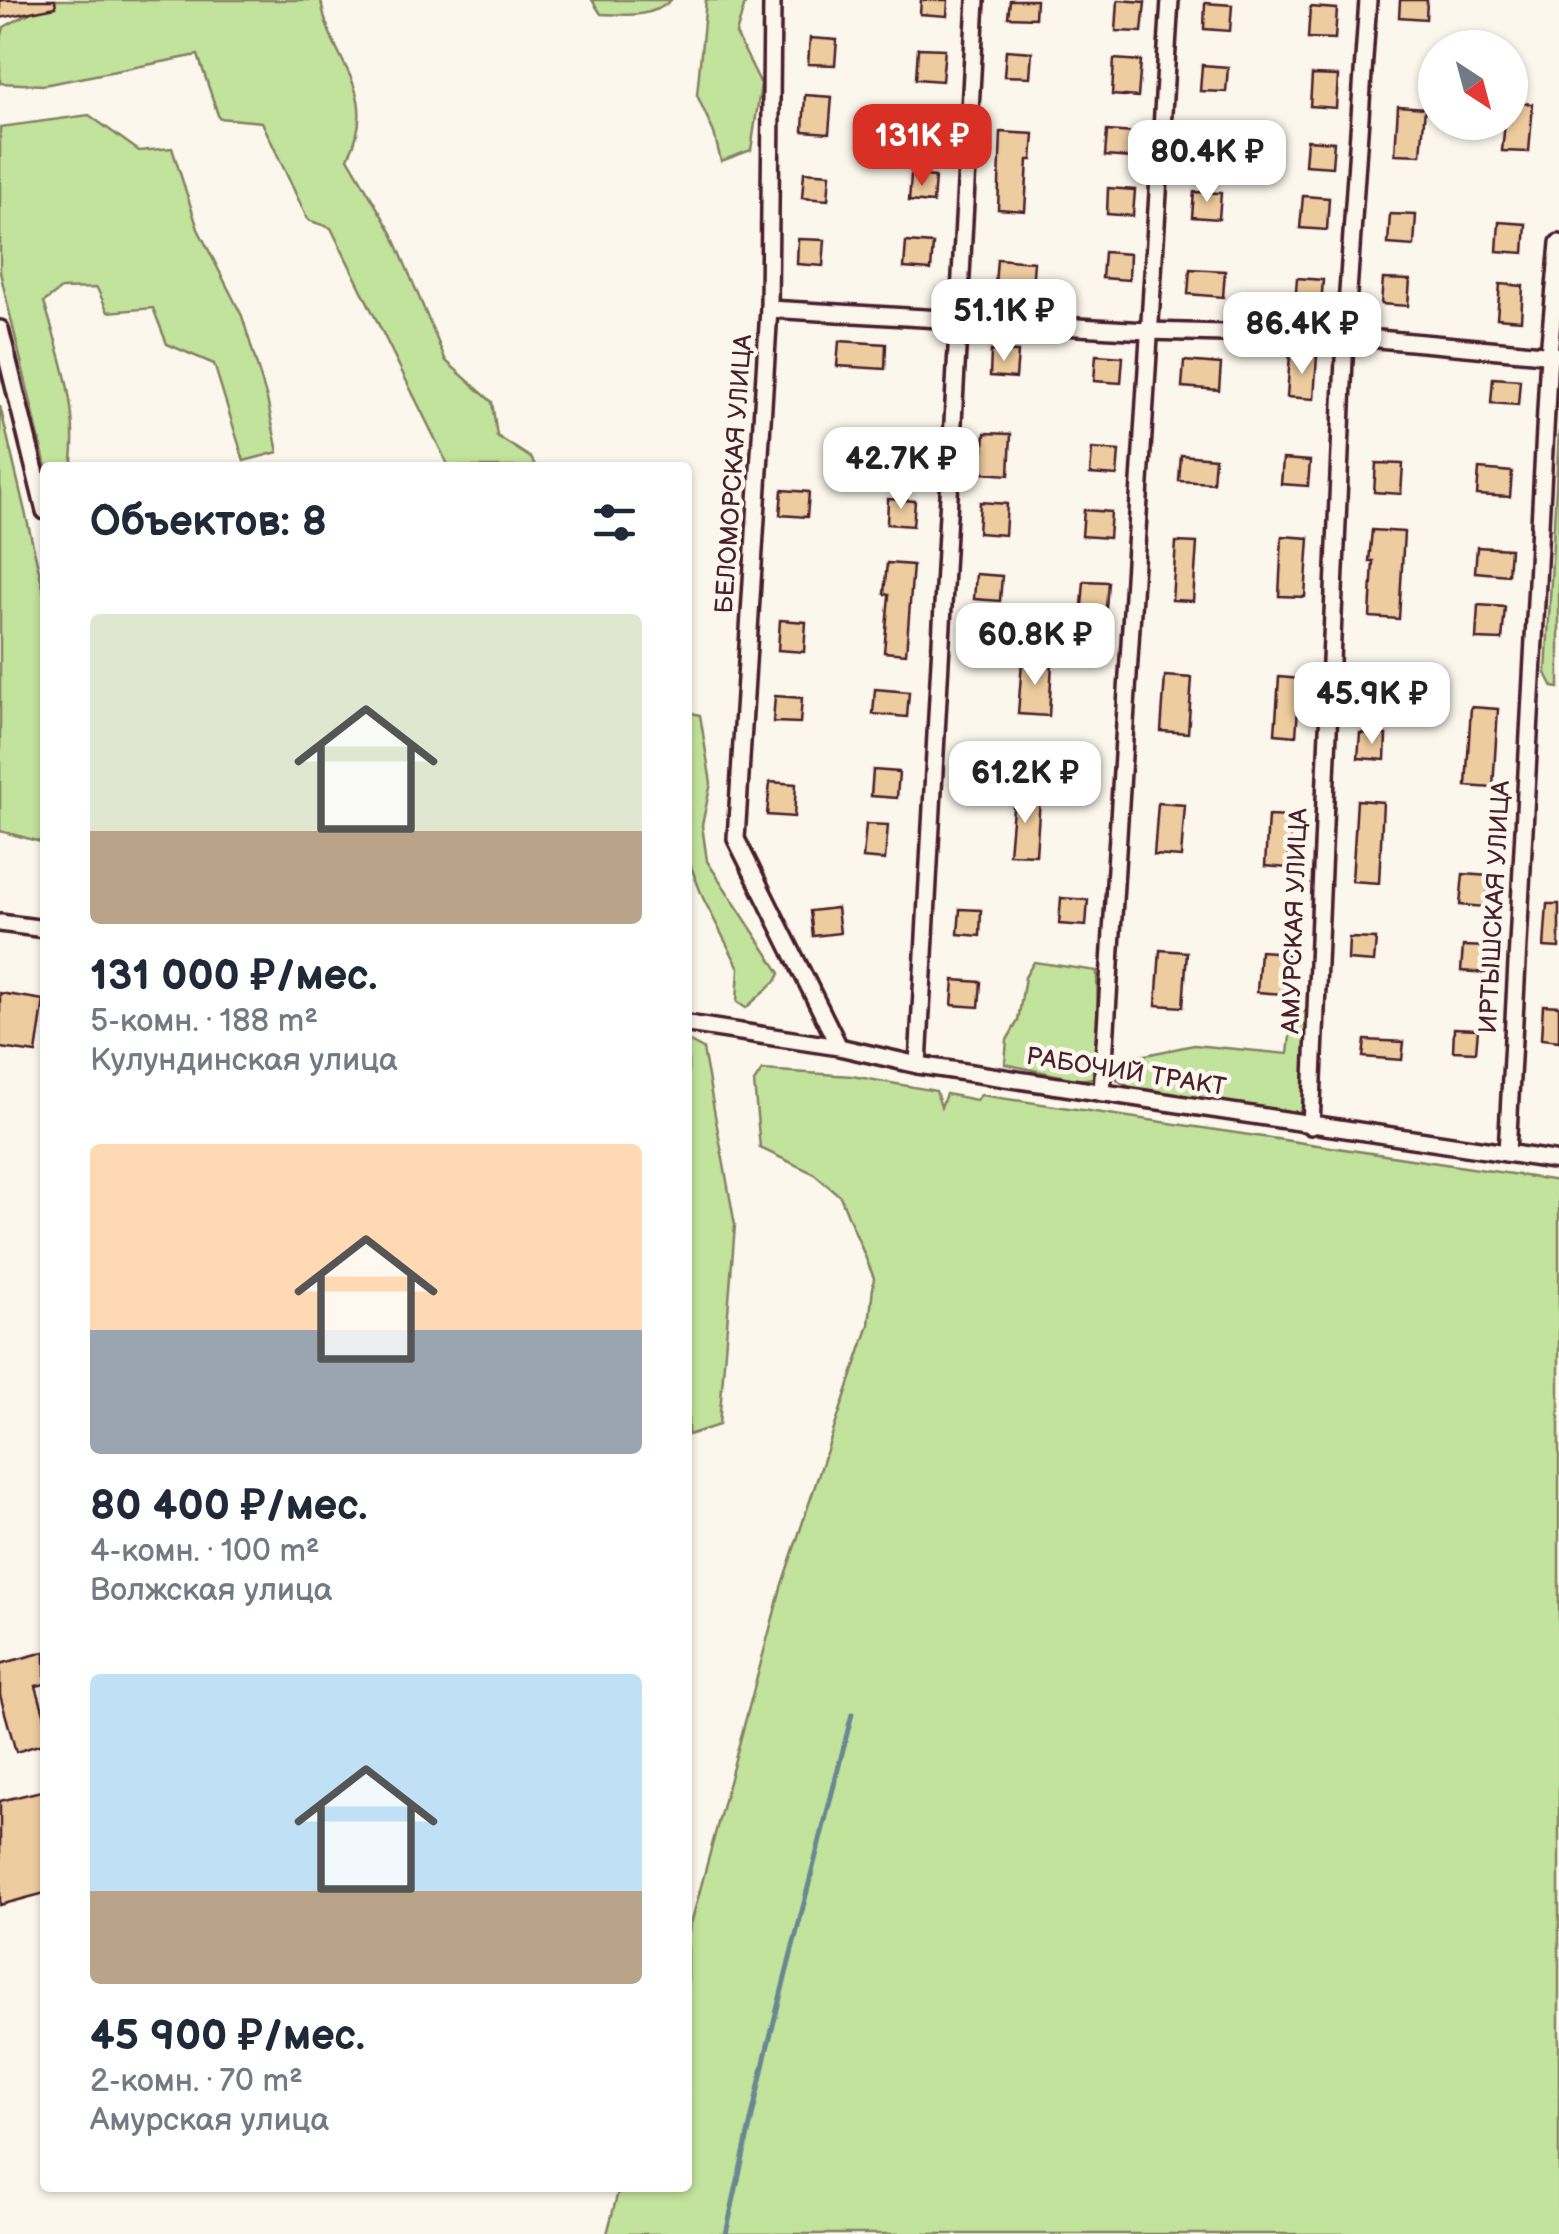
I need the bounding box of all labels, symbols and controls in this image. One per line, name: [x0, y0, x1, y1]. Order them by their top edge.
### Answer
north arrow: [1418, 30, 1528, 140]
map controls: [1418, 30, 1528, 140]
pin: 131K ₽: [841, 104, 1003, 189]
text: 131K ₽: [875, 117, 969, 156]
pin: 80.4K ₽: [1115, 120, 1299, 205]
text: 80.4K ₽: [1150, 133, 1264, 172]
pin: 51.1K ₽: [912, 279, 1096, 364]
text: 51.1K ₽: [953, 292, 1055, 331]
pin: 86.4K ₽: [1210, 292, 1394, 377]
text: 86.4K ₽: [1245, 305, 1359, 344]
street label: БЕЛОМОРСКАЯ УЛИЦА: [709, 333, 759, 614]
pin: 42.7K ₽: [809, 427, 993, 512]
text: 42.7K ₽: [845, 440, 957, 479]
icon: filters: [587, 495, 642, 550]
text: Объектов: 8: [90, 497, 327, 548]
pin: 60.8K ₽: [943, 603, 1127, 688]
text: 60.8K ₽: [978, 616, 1092, 655]
pin: 45.9K ₽: [1280, 662, 1464, 747]
text: 45.9K ₽: [1316, 675, 1428, 714]
icon: home: [276, 679, 456, 859]
pin: 61.2K ₽: [933, 741, 1117, 826]
text: 61.2K ₽: [971, 754, 1079, 793]
street label: ИРТЫШСКАЯ УЛИЦА: [1473, 779, 1517, 1034]
street label: АМУРСКАЯ УЛИЦА: [1276, 807, 1314, 1035]
text: 131 000 ₽/мес.: [90, 951, 378, 1002]
text: 5-комн. · 188 m²: [90, 1002, 318, 1041]
text: Кулундинская улица: [90, 1041, 398, 1080]
street label: РАБОЧИЙ ТРАКТ: [1024, 1041, 1229, 1103]
icon: home: [276, 1209, 456, 1389]
text: 80 400 ₽/мес.: [90, 1481, 368, 1532]
text: 4-комн. · 100 m²: [90, 1532, 320, 1571]
text: Волжская улица: [90, 1571, 333, 1610]
icon: home: [276, 1739, 456, 1919]
text: 45 900 ₽/мес.: [90, 2011, 365, 2062]
text: 2-комн. · 70 m²: [90, 2062, 303, 2101]
text: Амурская улица: [90, 2101, 329, 2140]

